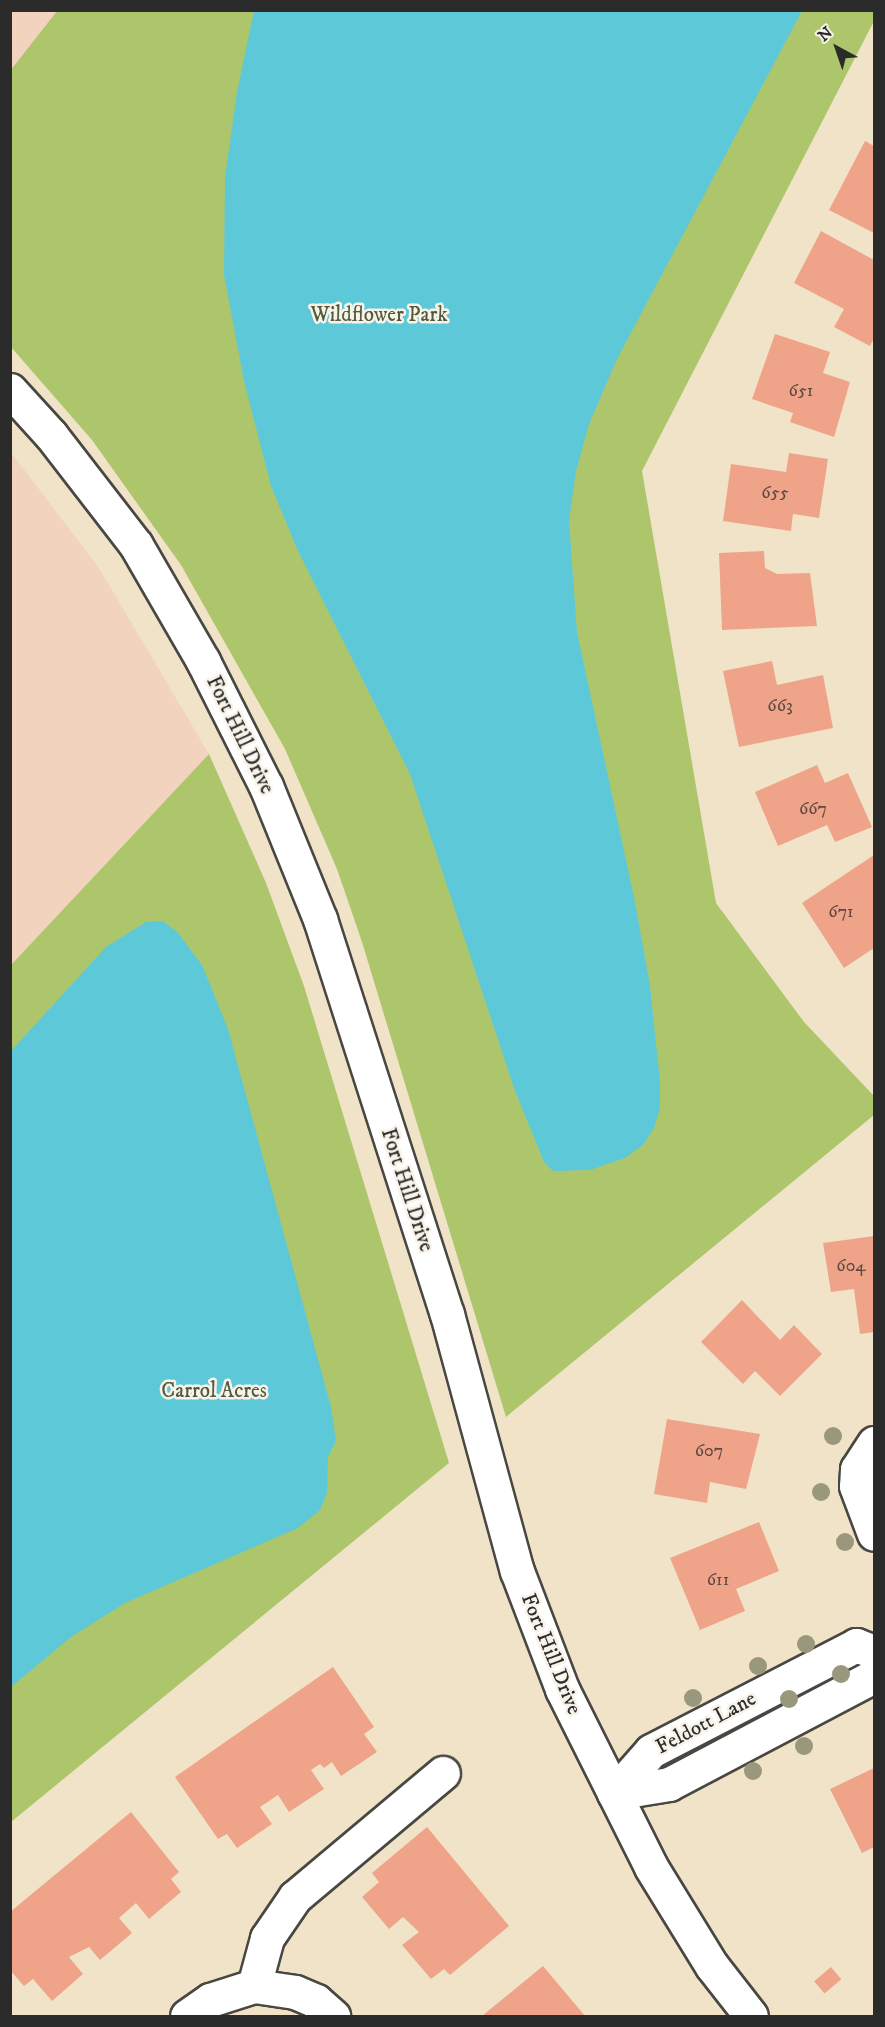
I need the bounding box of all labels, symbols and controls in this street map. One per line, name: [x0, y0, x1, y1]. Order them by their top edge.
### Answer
north arrow: [807, 18, 867, 78]
text: N: [814, 22, 837, 46]
park label: Wildflower Park: [310, 302, 448, 328]
house number: 651: [789, 380, 813, 402]
house number: 655: [761, 482, 789, 504]
street label: Fort Hill Drive: [201, 672, 279, 798]
house number: 663: [767, 695, 793, 717]
house number: 667: [799, 798, 827, 820]
house number: 671: [828, 901, 854, 923]
street label: Fort Hill Drive: [375, 1125, 439, 1255]
house number: 604: [836, 1255, 866, 1277]
park label: Carrol Acres: [161, 1378, 267, 1404]
house number: 607: [695, 1440, 723, 1462]
house number: 611: [707, 1569, 729, 1591]
street label: Fort Hill Drive: [515, 1590, 587, 1718]
street label: Feldott Lane: [652, 1686, 760, 1760]

